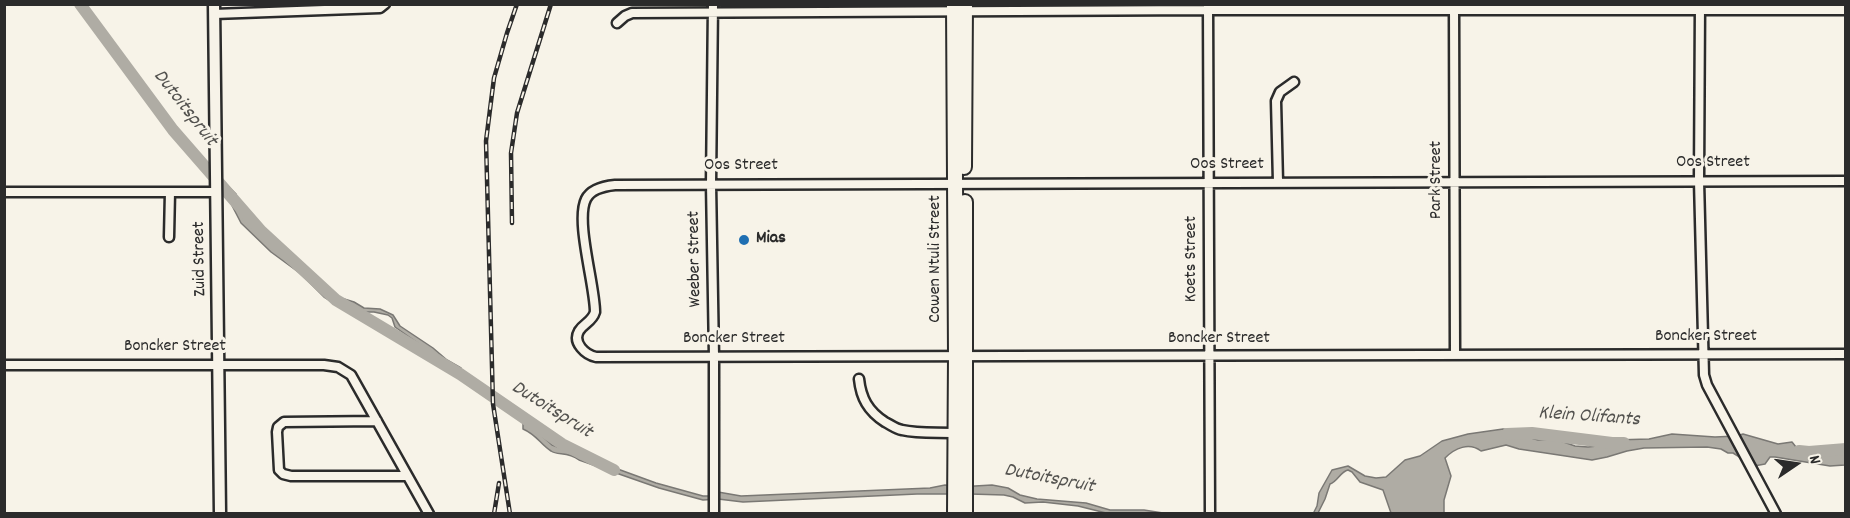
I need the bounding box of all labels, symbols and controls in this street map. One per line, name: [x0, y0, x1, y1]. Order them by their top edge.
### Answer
water label: Dutoitspruit: [147, 66, 221, 152]
street label: Park Street: [1427, 141, 1449, 219]
street label: Oos Street: [1676, 153, 1750, 175]
street label: Oos Street: [1190, 155, 1264, 177]
street label: Oos Street: [704, 156, 778, 178]
street label: Cowen Ntuli Street: [926, 195, 948, 323]
street label: Weeber Street: [684, 211, 708, 307]
street label: Koets Street: [1182, 216, 1204, 302]
street label: Zuid Street: [190, 221, 212, 297]
place label: Mias: [756, 229, 786, 251]
marker: Mias: [737, 233, 751, 247]
street label: Boncker Street: [1655, 327, 1757, 349]
street label: Boncker Street: [683, 329, 785, 351]
street label: Boncker Street: [1168, 329, 1270, 351]
street label: Boncker Street: [124, 337, 226, 359]
water label: Dutoitspruit: [506, 377, 596, 445]
water label: Klein Olifants: [1537, 402, 1641, 434]
north arrow: [1766, 434, 1826, 494]
text: N: [1802, 453, 1826, 466]
water label: Dutoitspruit: [1002, 460, 1096, 500]

